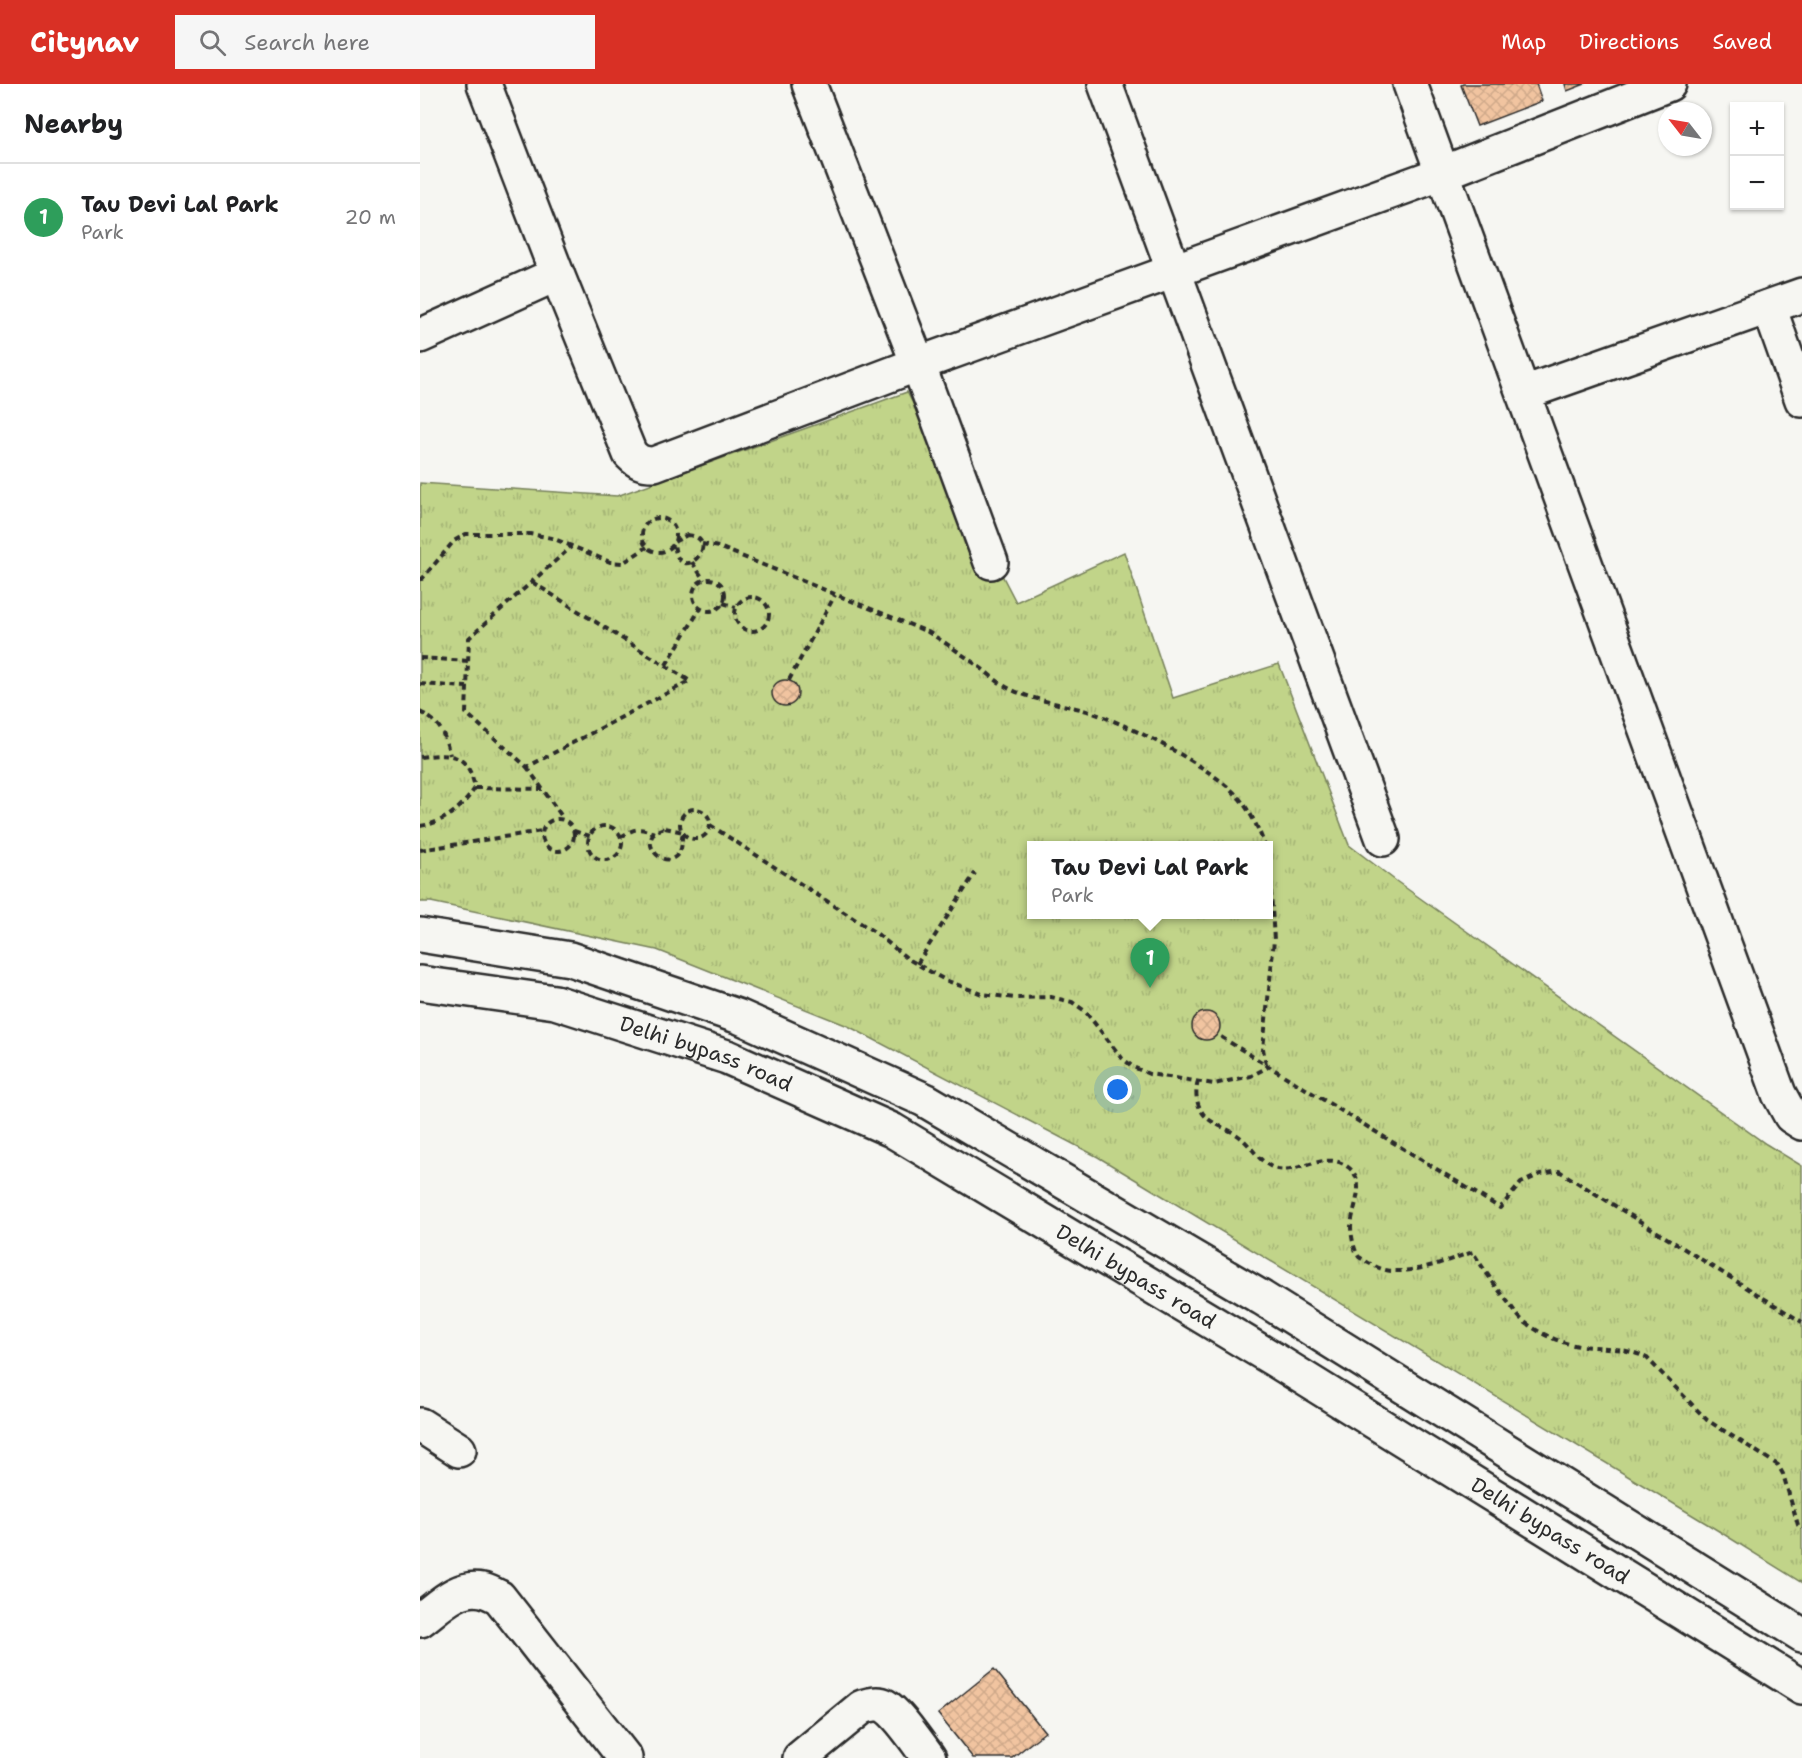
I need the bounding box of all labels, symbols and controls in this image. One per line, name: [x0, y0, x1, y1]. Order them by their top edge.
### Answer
search box: [175, 15, 595, 69]
text: Citynav: [30, 23, 139, 61]
icon: search: [196, 26, 229, 59]
text: Search here: [244, 28, 370, 57]
text: Map: [1501, 28, 1546, 56]
text: Directions: [1579, 28, 1679, 56]
text: Saved: [1712, 28, 1772, 56]
north arrow: [1658, 102, 1712, 156]
map controls: [1730, 102, 1784, 210]
button: +: [1730, 102, 1784, 156]
text: Nearby: [24, 106, 123, 141]
button: −: [1730, 156, 1784, 210]
text: Tau Devi Lal Park: [81, 190, 279, 219]
text: 1: [39, 204, 48, 230]
text: 20 m: [345, 204, 396, 230]
text: Park: [81, 219, 124, 245]
popup: [1027, 841, 1273, 919]
text: Tau Devi Lal Park: [1051, 853, 1249, 882]
text: Park: [1051, 882, 1094, 908]
pin: 1: [1130, 938, 1170, 988]
street label: Delhi bypass road: [616, 1010, 797, 1098]
your location: [1103, 1075, 1132, 1104]
street label: Delhi bypass road: [1051, 1218, 1221, 1335]
street label: Delhi bypass road: [1465, 1471, 1635, 1591]

